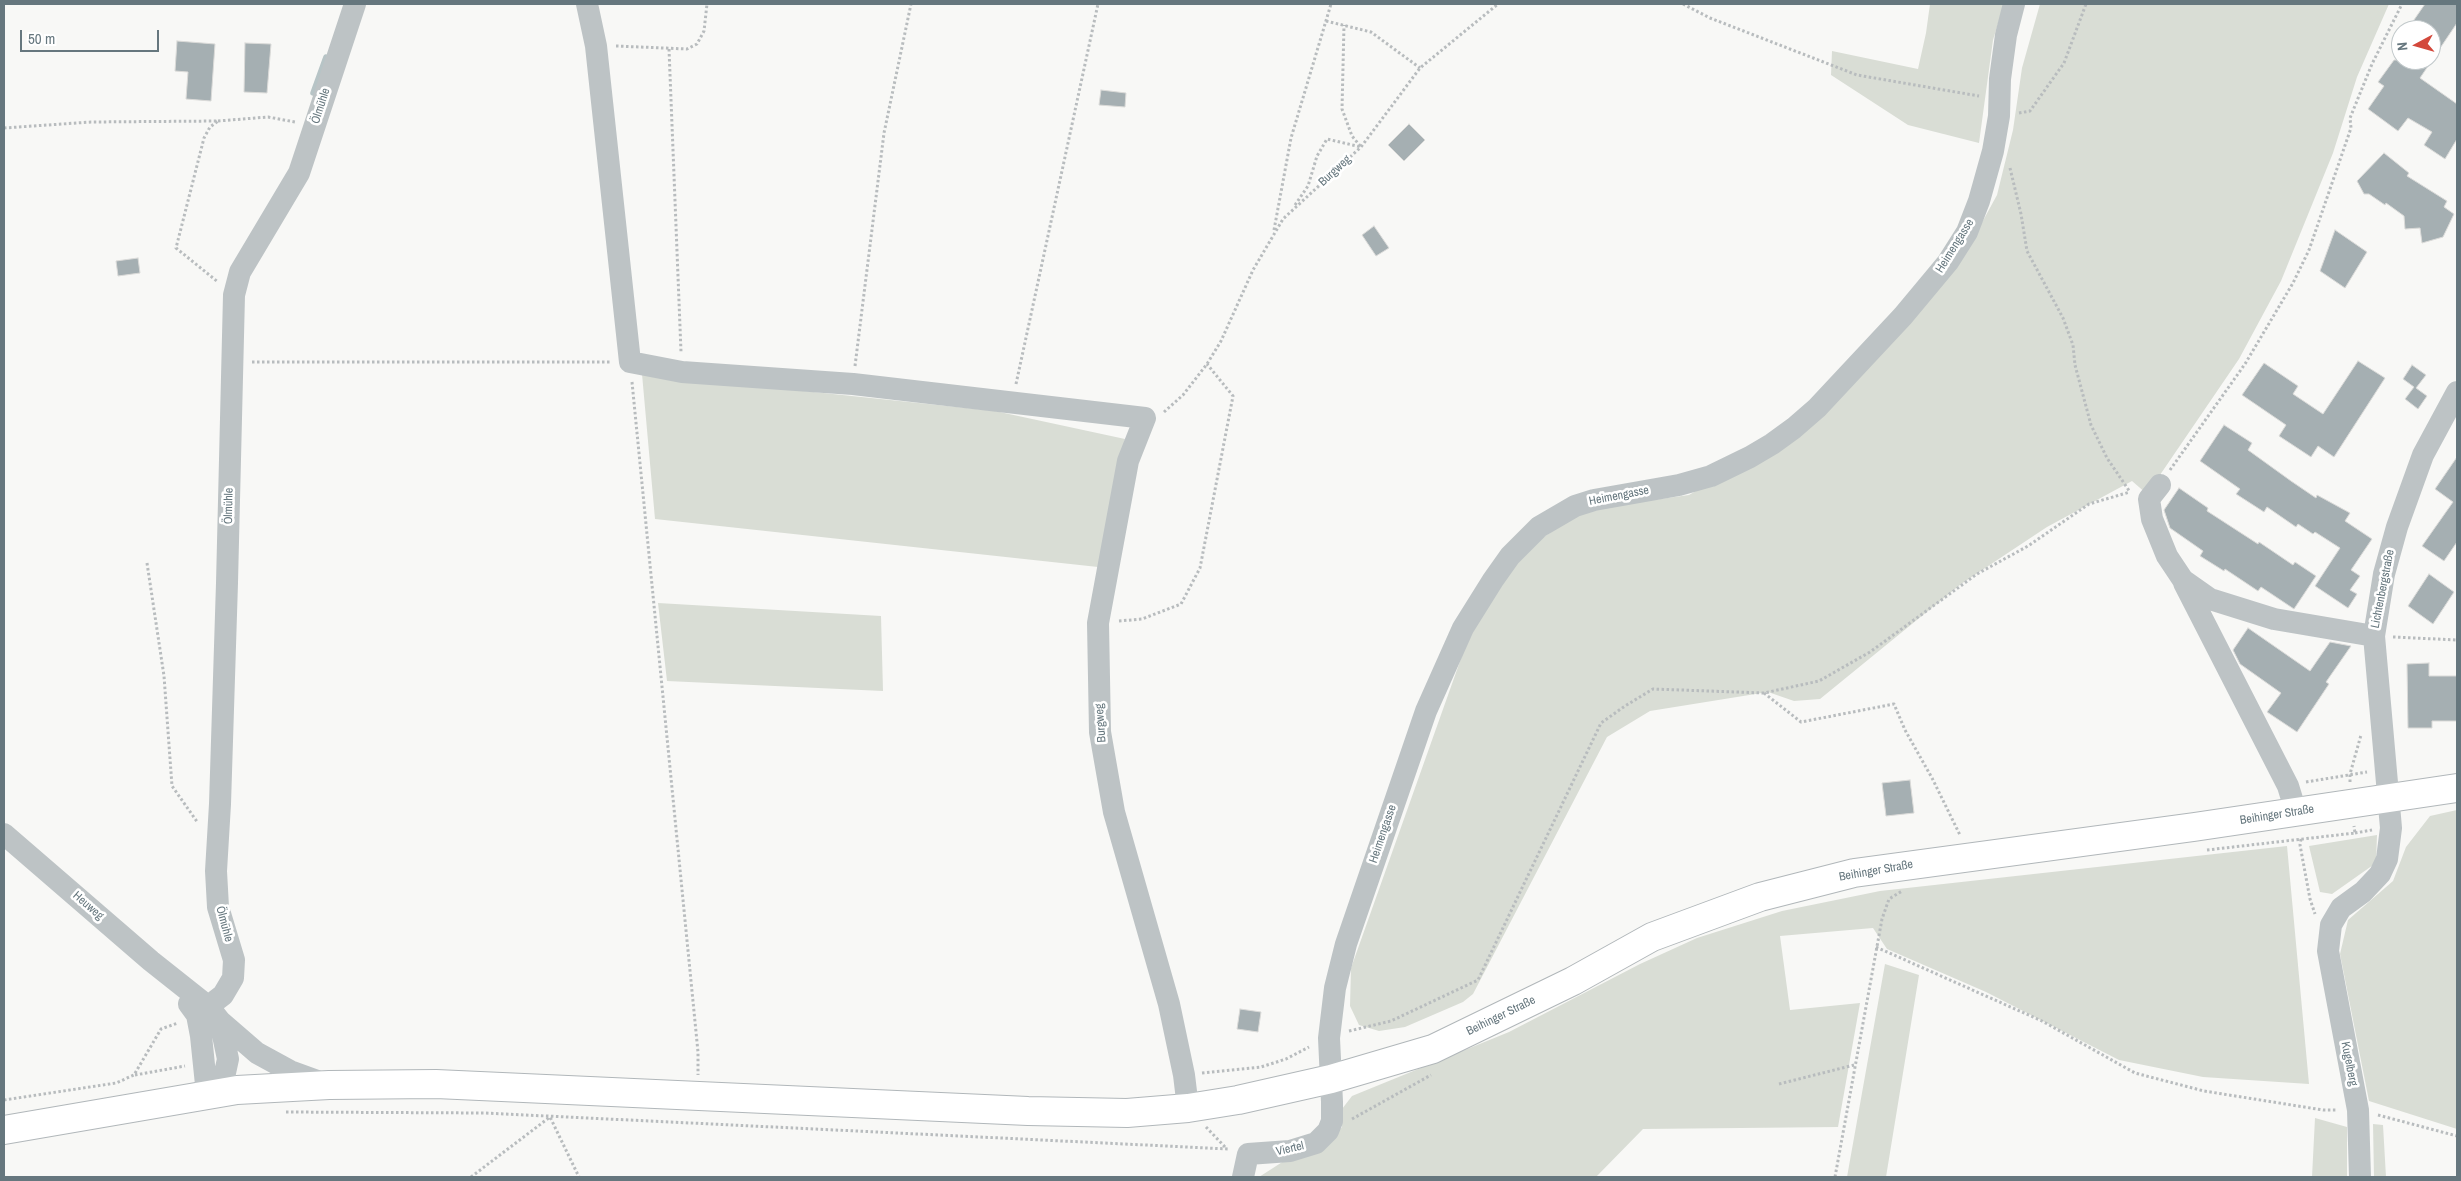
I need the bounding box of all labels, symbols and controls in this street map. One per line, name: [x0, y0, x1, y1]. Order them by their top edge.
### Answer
scale bar: [22, 20, 161, 52]
north arrow: [2391, 20, 2441, 70]
text: 50 m: [28, 28, 55, 49]
text: N: [2393, 41, 2411, 52]
street label: Ölmühle: [308, 86, 334, 126]
street label: Burgweg: [1316, 152, 1354, 190]
street label: Heimengasse: [1933, 216, 1977, 276]
street label: Heimengasse: [1588, 483, 1650, 509]
street label: Ölmühle: [221, 488, 237, 524]
street label: Lichtenbergstraße: [2368, 548, 2398, 630]
street label: Burgweg: [1092, 703, 1110, 743]
street label: Beihinger Straße: [2239, 802, 2315, 828]
street label: Heimengasse: [1366, 803, 1400, 865]
street label: Beihinger Straße: [1838, 857, 1914, 885]
street label: Heuweg: [70, 889, 106, 923]
street label: Ölmühle: [212, 904, 236, 944]
street label: Beihinger Straße: [1464, 993, 1538, 1039]
street label: Kugelberg: [2338, 1041, 2360, 1087]
street label: Viertel: [1275, 1139, 1305, 1159]

